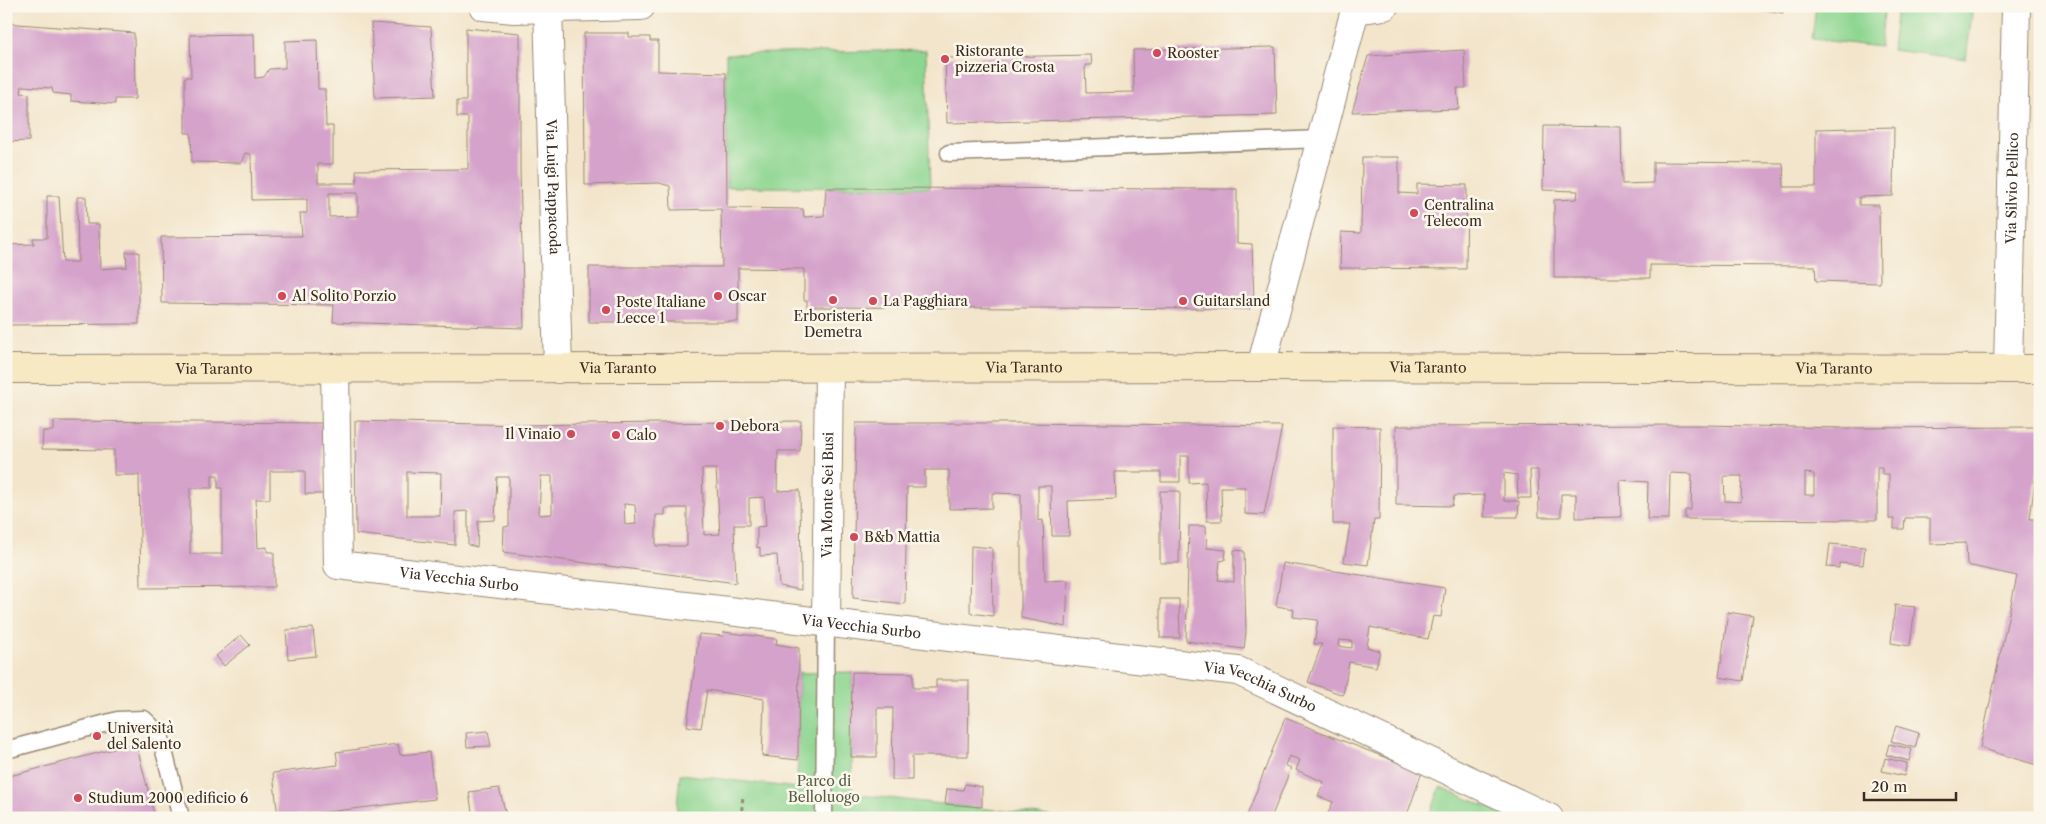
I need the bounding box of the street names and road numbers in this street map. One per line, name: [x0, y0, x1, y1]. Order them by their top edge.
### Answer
street label: Via Luigi Pappacoda: [542, 118, 564, 256]
street label: Via Silvio Pellico: [2002, 132, 2022, 245]
street label: Via Taranto: [984, 358, 1063, 376]
street label: Via Taranto: [1388, 358, 1467, 377]
street label: Via Taranto: [578, 359, 657, 377]
street label: Via Taranto: [1794, 359, 1873, 378]
street label: Via Taranto: [174, 360, 253, 378]
street label: Via Monte Sei Busi: [818, 432, 837, 559]
street label: Via Vecchia Surbo: [397, 563, 520, 595]
street label: Via Vecchia Surbo: [800, 611, 922, 643]
street label: Via Vecchia Surbo: [1202, 658, 1319, 716]

